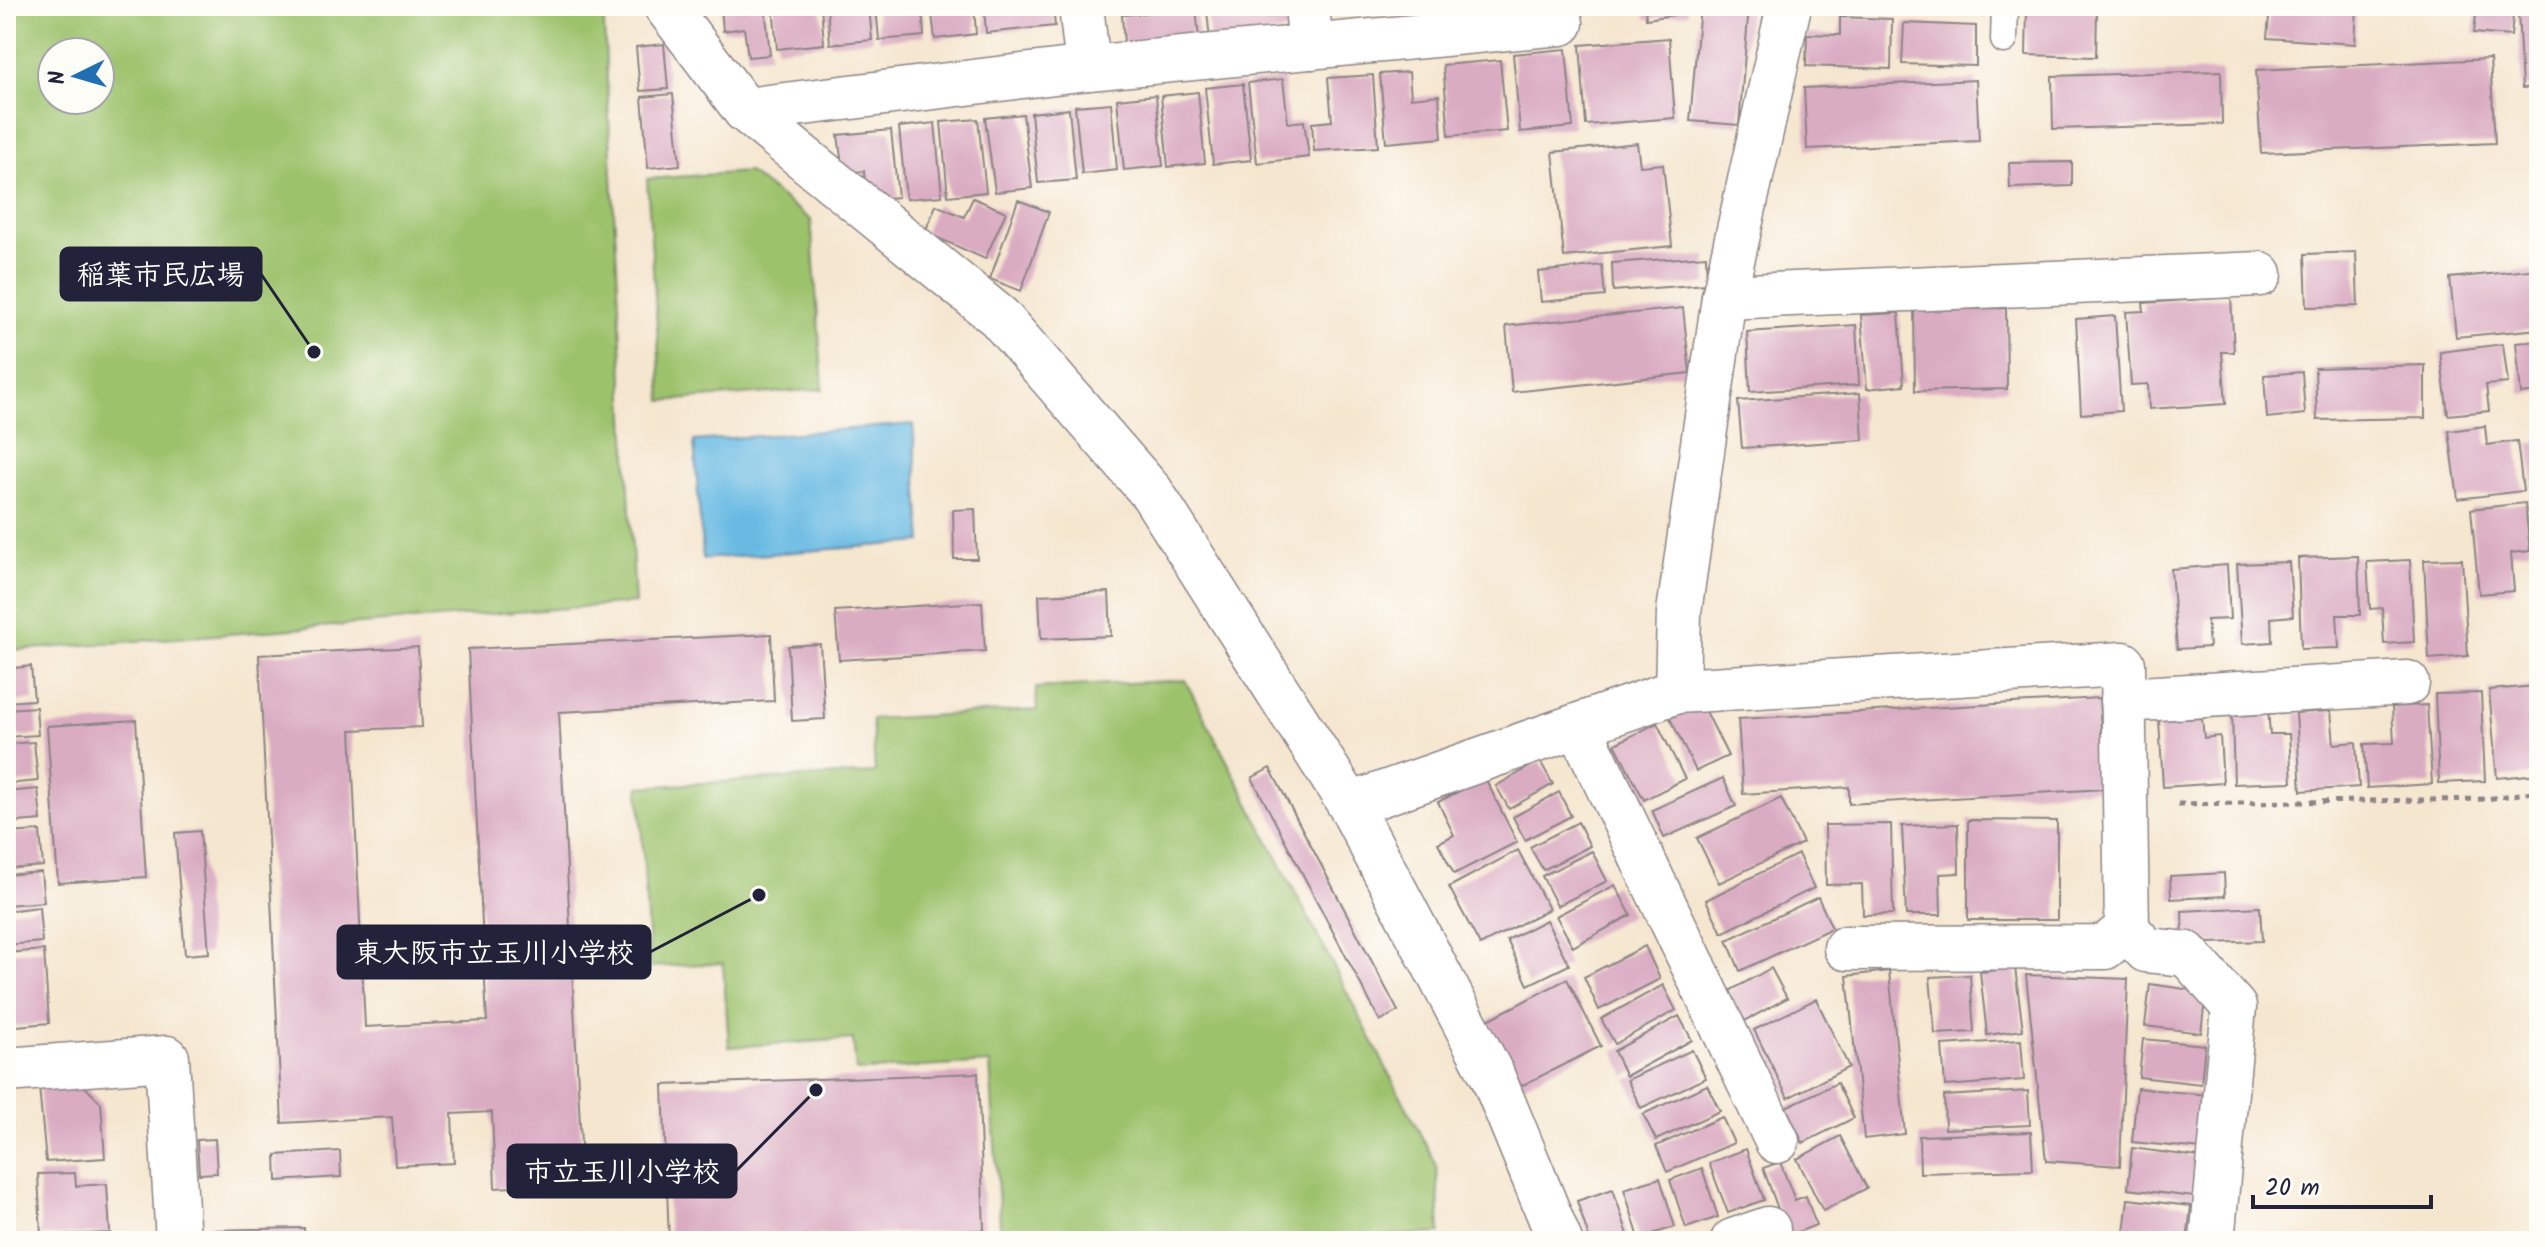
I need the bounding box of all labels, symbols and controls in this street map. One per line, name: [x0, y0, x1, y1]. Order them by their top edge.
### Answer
north arrow: [36, 36, 116, 116]
text: N: [41, 69, 77, 86]
callout: 稲葉市民広場: [61, 248, 261, 300]
text: 稲葉市民広場: [77, 254, 245, 299]
callout: 東大阪市立玉川小学校: [338, 926, 650, 978]
text: 東大阪市立玉川小学校: [354, 932, 634, 977]
callout: 市立玉川小学校: [508, 1145, 736, 1197]
text: 市立玉川小学校: [524, 1151, 720, 1196]
scale bar: [2253, 1159, 2431, 1209]
text: 20 m: [2265, 1169, 2320, 1208]

